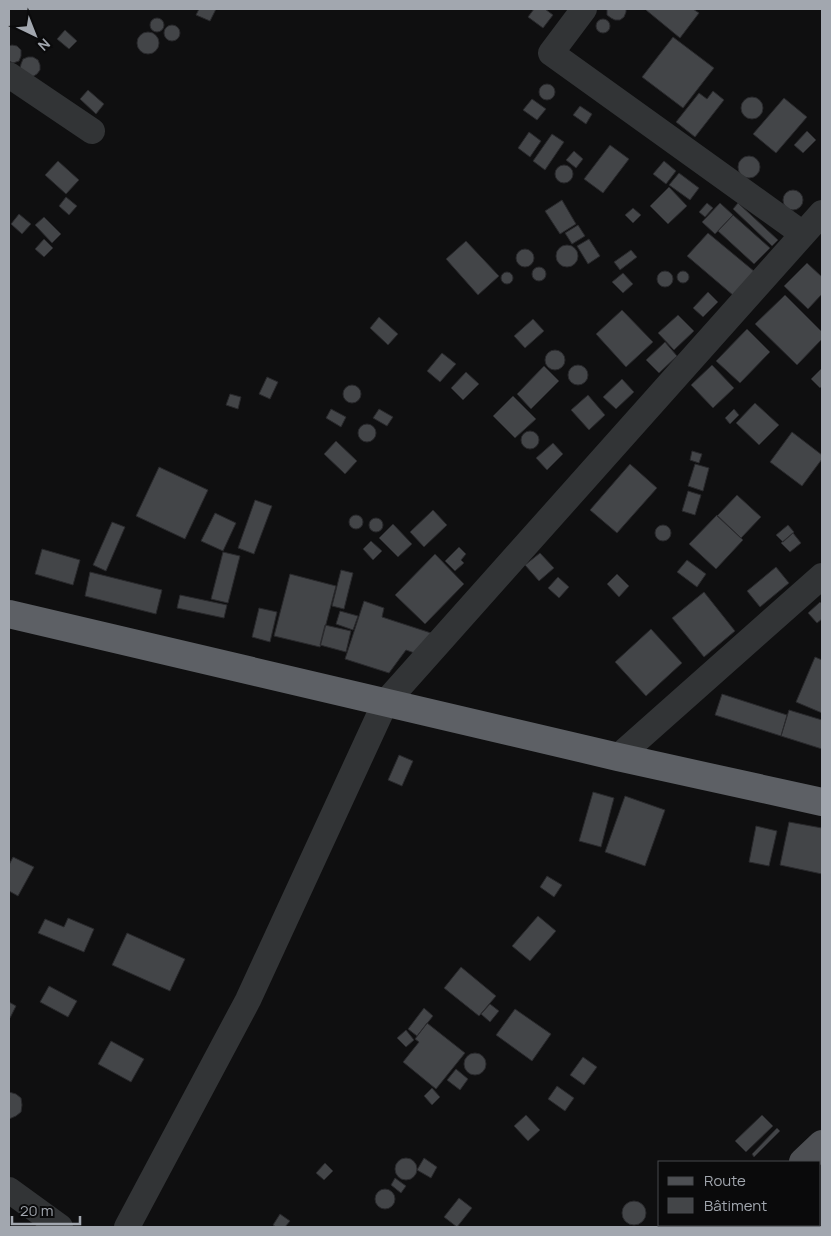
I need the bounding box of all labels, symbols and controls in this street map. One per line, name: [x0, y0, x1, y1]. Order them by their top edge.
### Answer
north arrow: [10, 10, 60, 60]
text: N: [34, 34, 54, 55]
legend: [658, 1161, 821, 1226]
text: Route: [704, 1170, 746, 1191]
scale bar: [12, 1194, 80, 1226]
text: Bâtiment: [704, 1195, 767, 1216]
text: 20 m: [20, 1200, 53, 1221]

